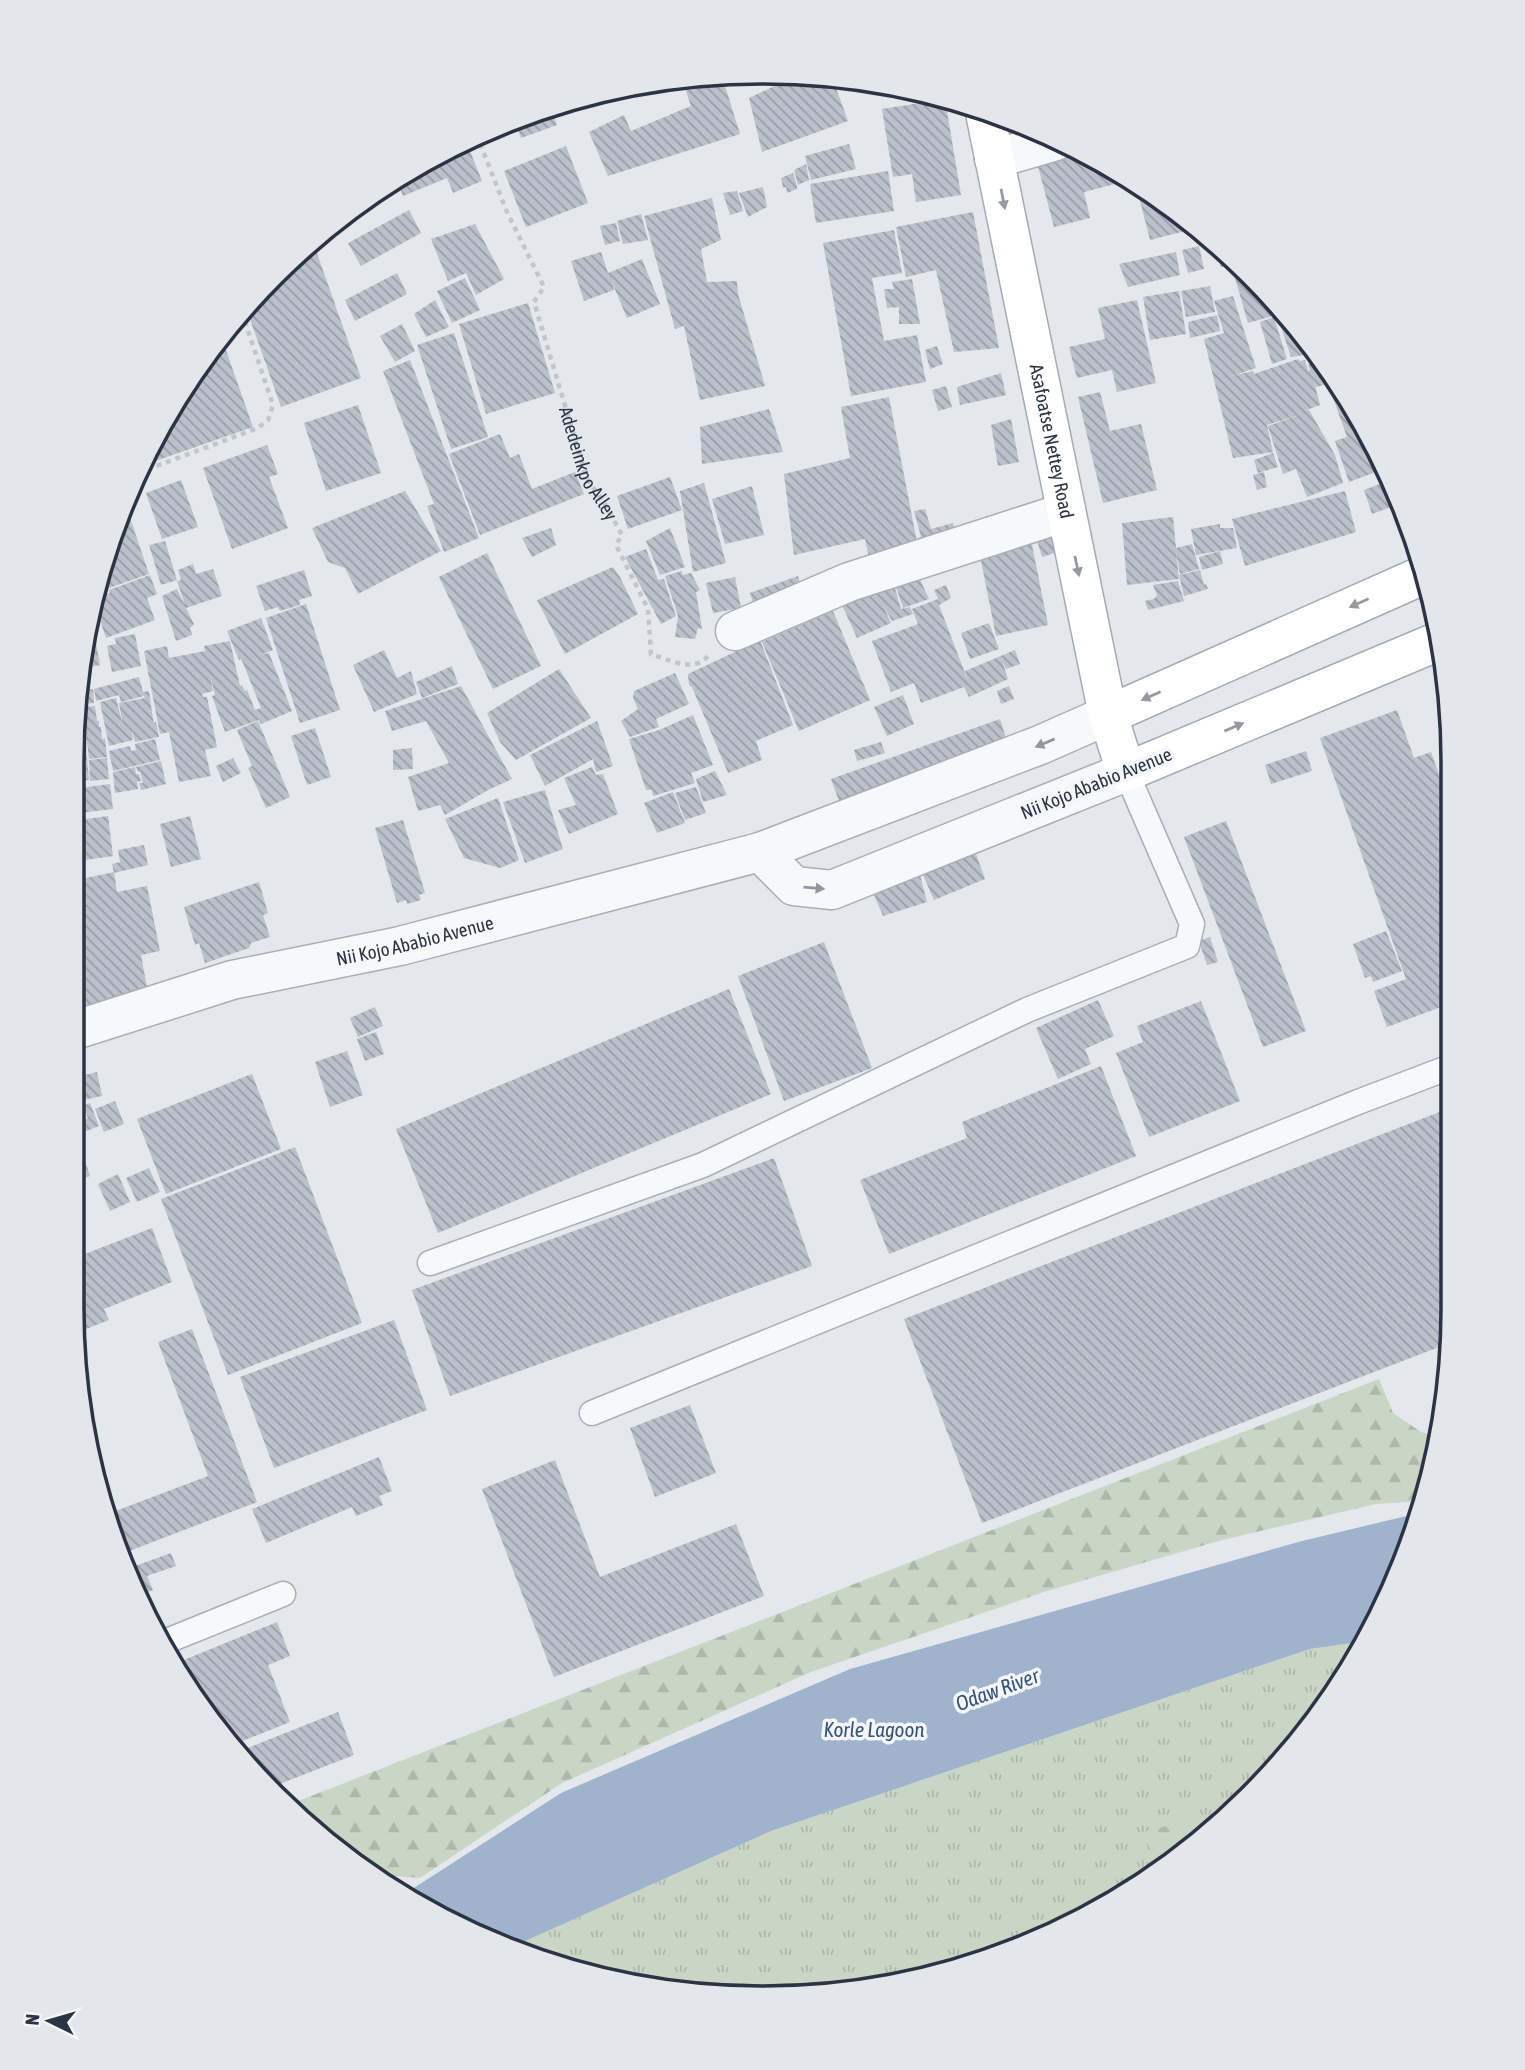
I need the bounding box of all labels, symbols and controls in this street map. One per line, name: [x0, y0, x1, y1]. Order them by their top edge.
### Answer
one-way arrow: [997, 188, 1008, 210]
street label: Asafoatse Nettey Road: [1026, 362, 1079, 520]
street label: Adedeinkpo Alley: [555, 404, 623, 524]
one-way arrow: [1072, 555, 1083, 577]
one-way arrow: [1348, 598, 1369, 609]
one-way arrow: [1140, 690, 1161, 701]
one-way arrow: [1223, 721, 1244, 732]
one-way arrow: [1035, 738, 1056, 749]
street label: Nii Kojo Ababio Avenue: [1017, 743, 1175, 823]
one-way arrow: [803, 883, 825, 894]
street label: Nii Kojo Ababio Avenue: [334, 911, 496, 970]
water label: Odaw River: [952, 1663, 1043, 1715]
water label: Korle Lagoon: [824, 1717, 924, 1741]
north arrow: [14, 1986, 84, 2056]
text: N: [21, 2013, 44, 2026]

